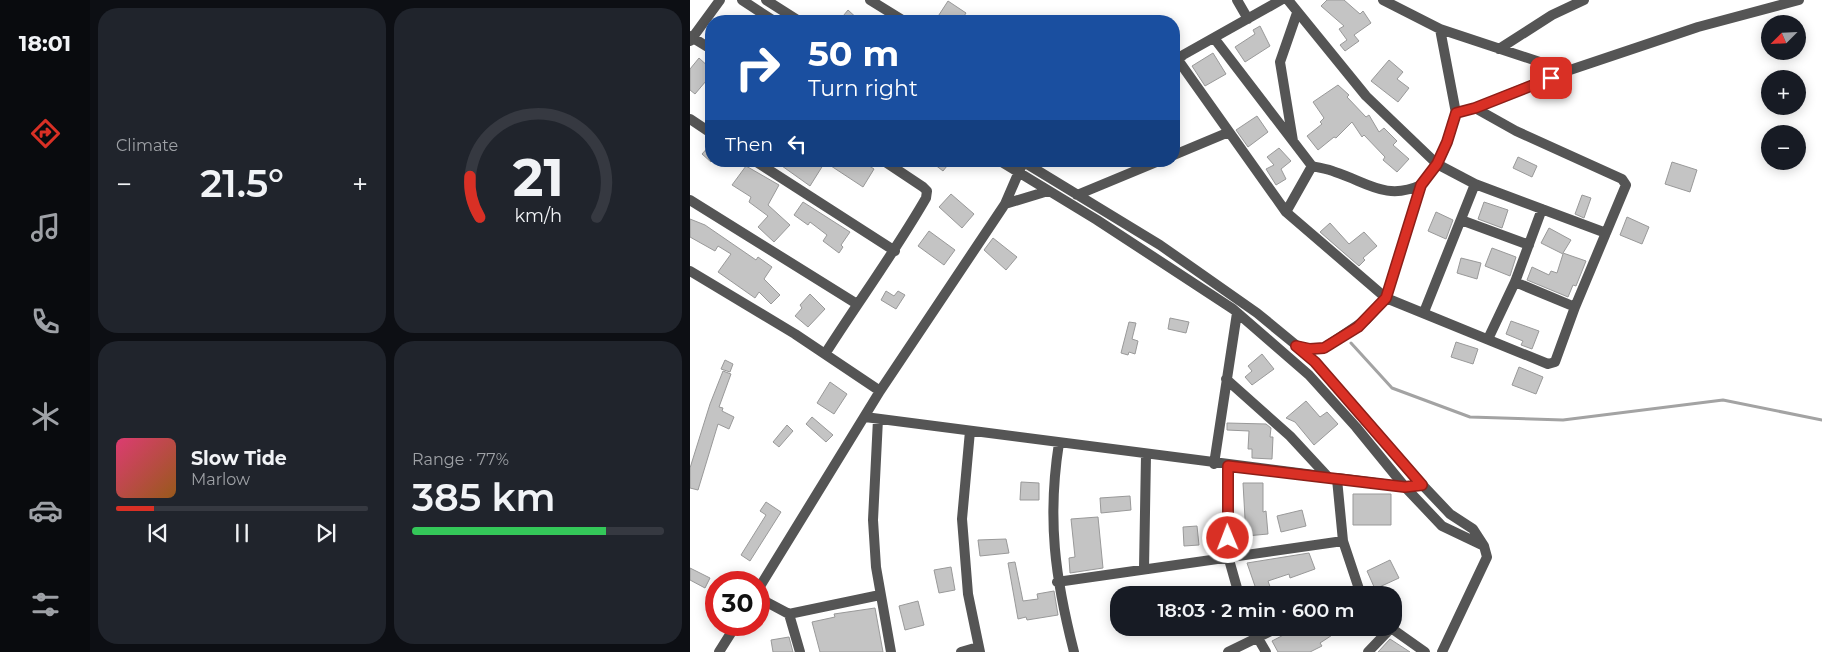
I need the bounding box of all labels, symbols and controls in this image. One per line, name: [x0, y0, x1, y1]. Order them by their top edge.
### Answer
north arrow: [1761, 15, 1806, 60]
map controls: [1761, 15, 1806, 170]
text: 18:01: [19, 30, 71, 57]
text: 50 m: [808, 32, 899, 75]
icon: right: [725, 35, 790, 100]
pin: [1530, 57, 1572, 99]
icon: arrive: [1537, 64, 1565, 92]
button: +: [1761, 70, 1806, 115]
text: Turn right: [808, 75, 918, 102]
icon: directions: [28, 116, 63, 151]
button: −: [1761, 125, 1806, 170]
icon: left: [783, 130, 811, 158]
text: Then: [725, 133, 773, 156]
text: Climate: [116, 136, 178, 155]
text: 21: [512, 146, 564, 209]
text: 21.5°: [200, 160, 284, 207]
text: −: [116, 167, 132, 201]
text: +: [352, 167, 368, 201]
text: km/h: [514, 205, 562, 226]
icon: music: [28, 210, 63, 245]
icon: phone: [28, 304, 63, 339]
icon: climate: [28, 399, 63, 434]
text: Slow Tide: [191, 447, 287, 470]
text: Range · 77%: [412, 450, 509, 469]
text: Marlow: [191, 470, 250, 489]
text: 385 km: [412, 474, 556, 521]
icon: car: [28, 493, 63, 528]
position arrow: [1201, 511, 1253, 563]
icon: previous: [144, 519, 172, 547]
icon: pause: [228, 519, 256, 547]
icon: next: [312, 519, 340, 547]
speed limit sign: 30: [705, 571, 770, 636]
icon: filters: [28, 587, 63, 622]
text: 18:03 · 2 min · 600 m: [1157, 599, 1355, 622]

